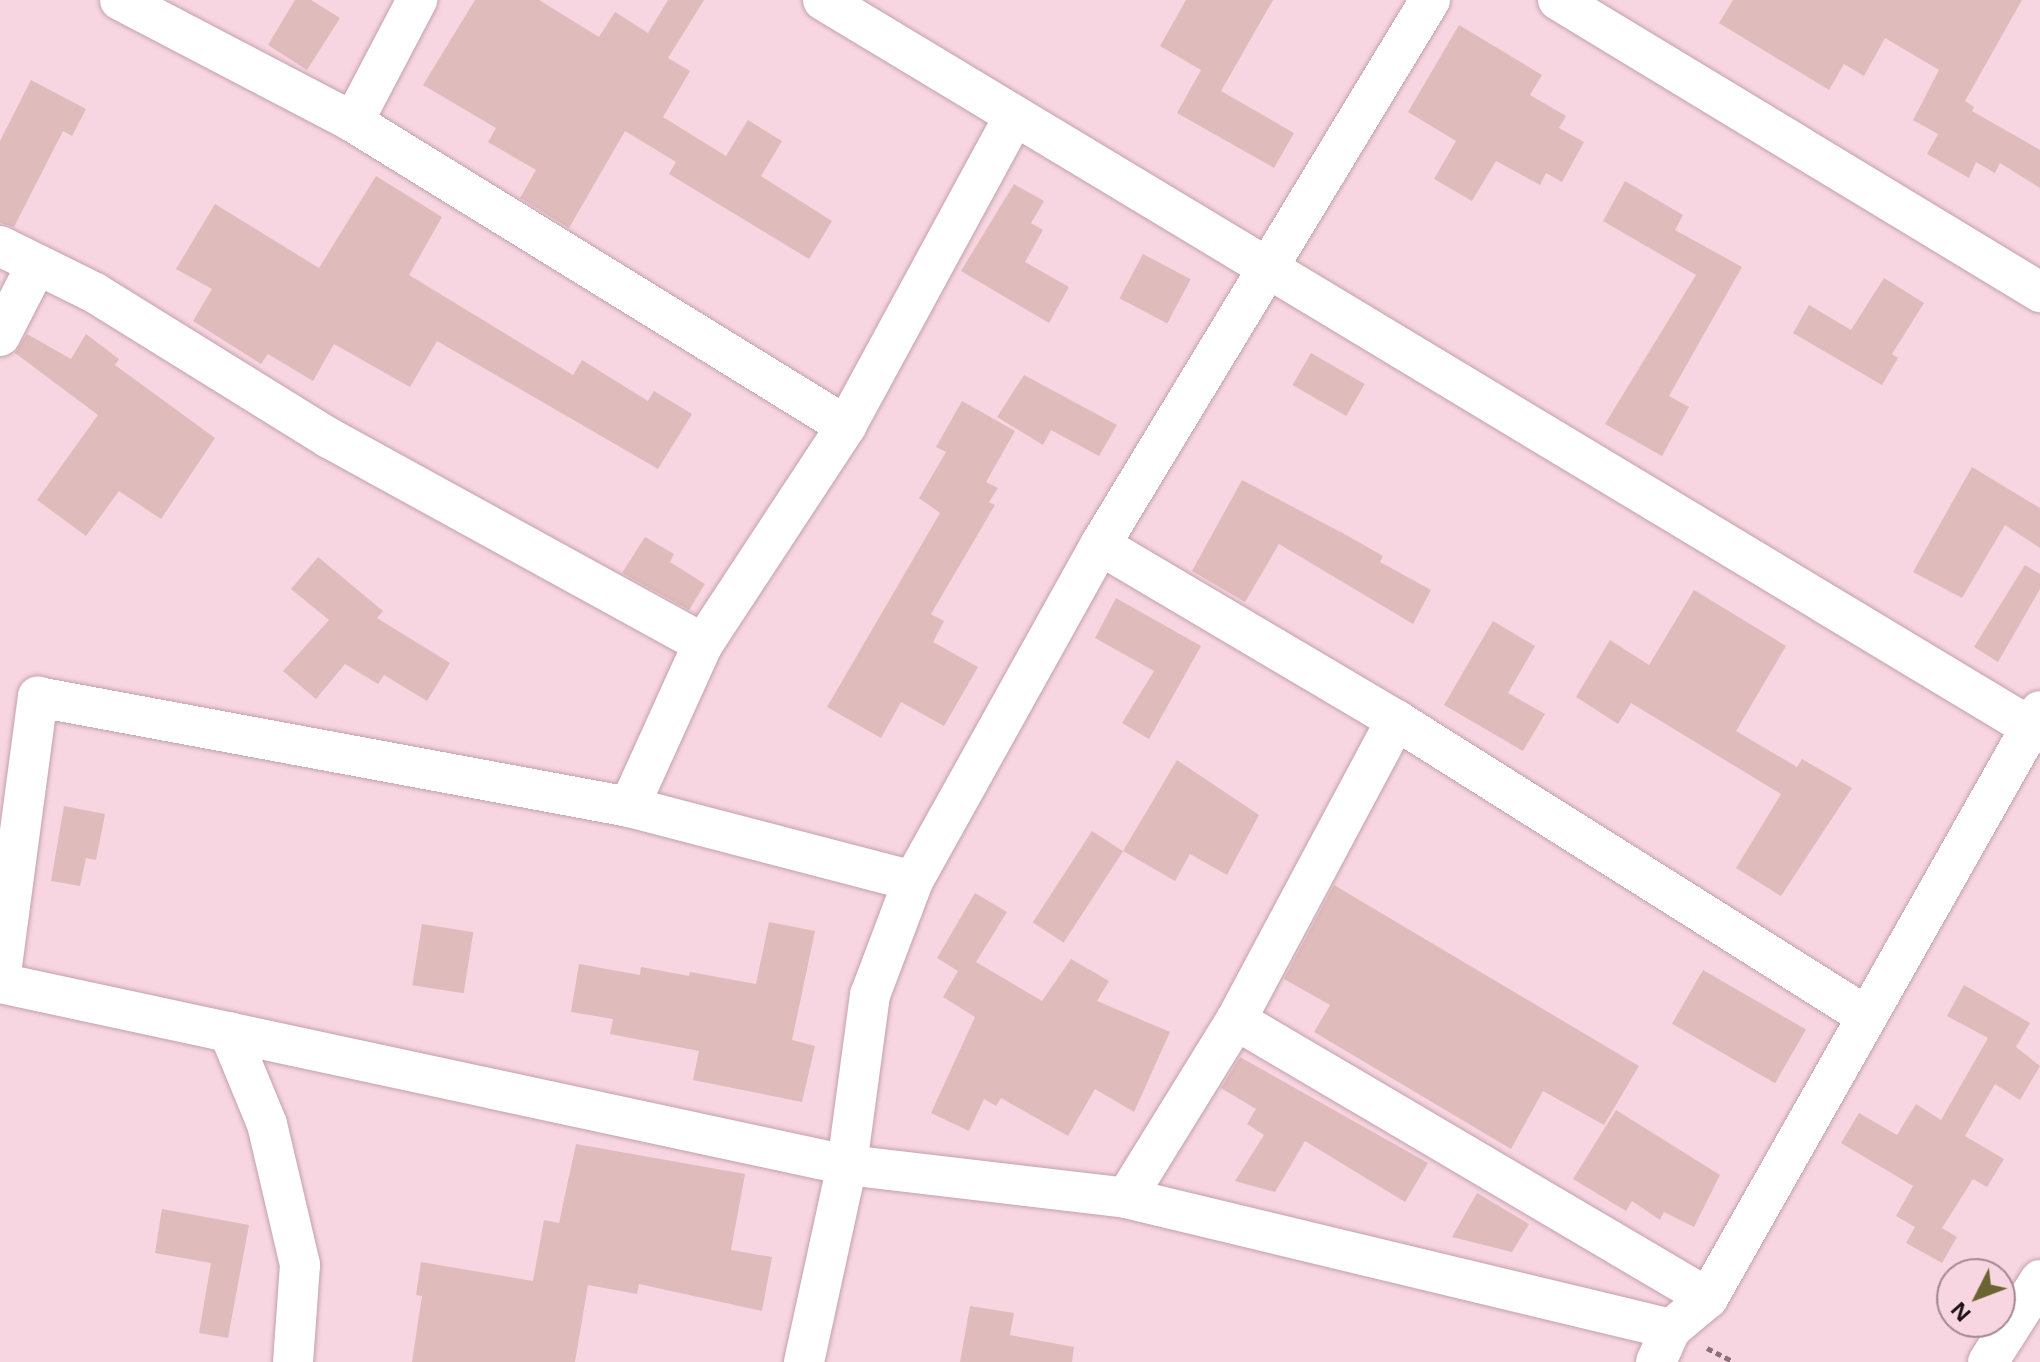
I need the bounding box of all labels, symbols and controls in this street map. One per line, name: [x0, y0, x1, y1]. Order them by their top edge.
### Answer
north arrow: [1936, 1258, 2016, 1338]
text: N: [1943, 1296, 1977, 1329]

